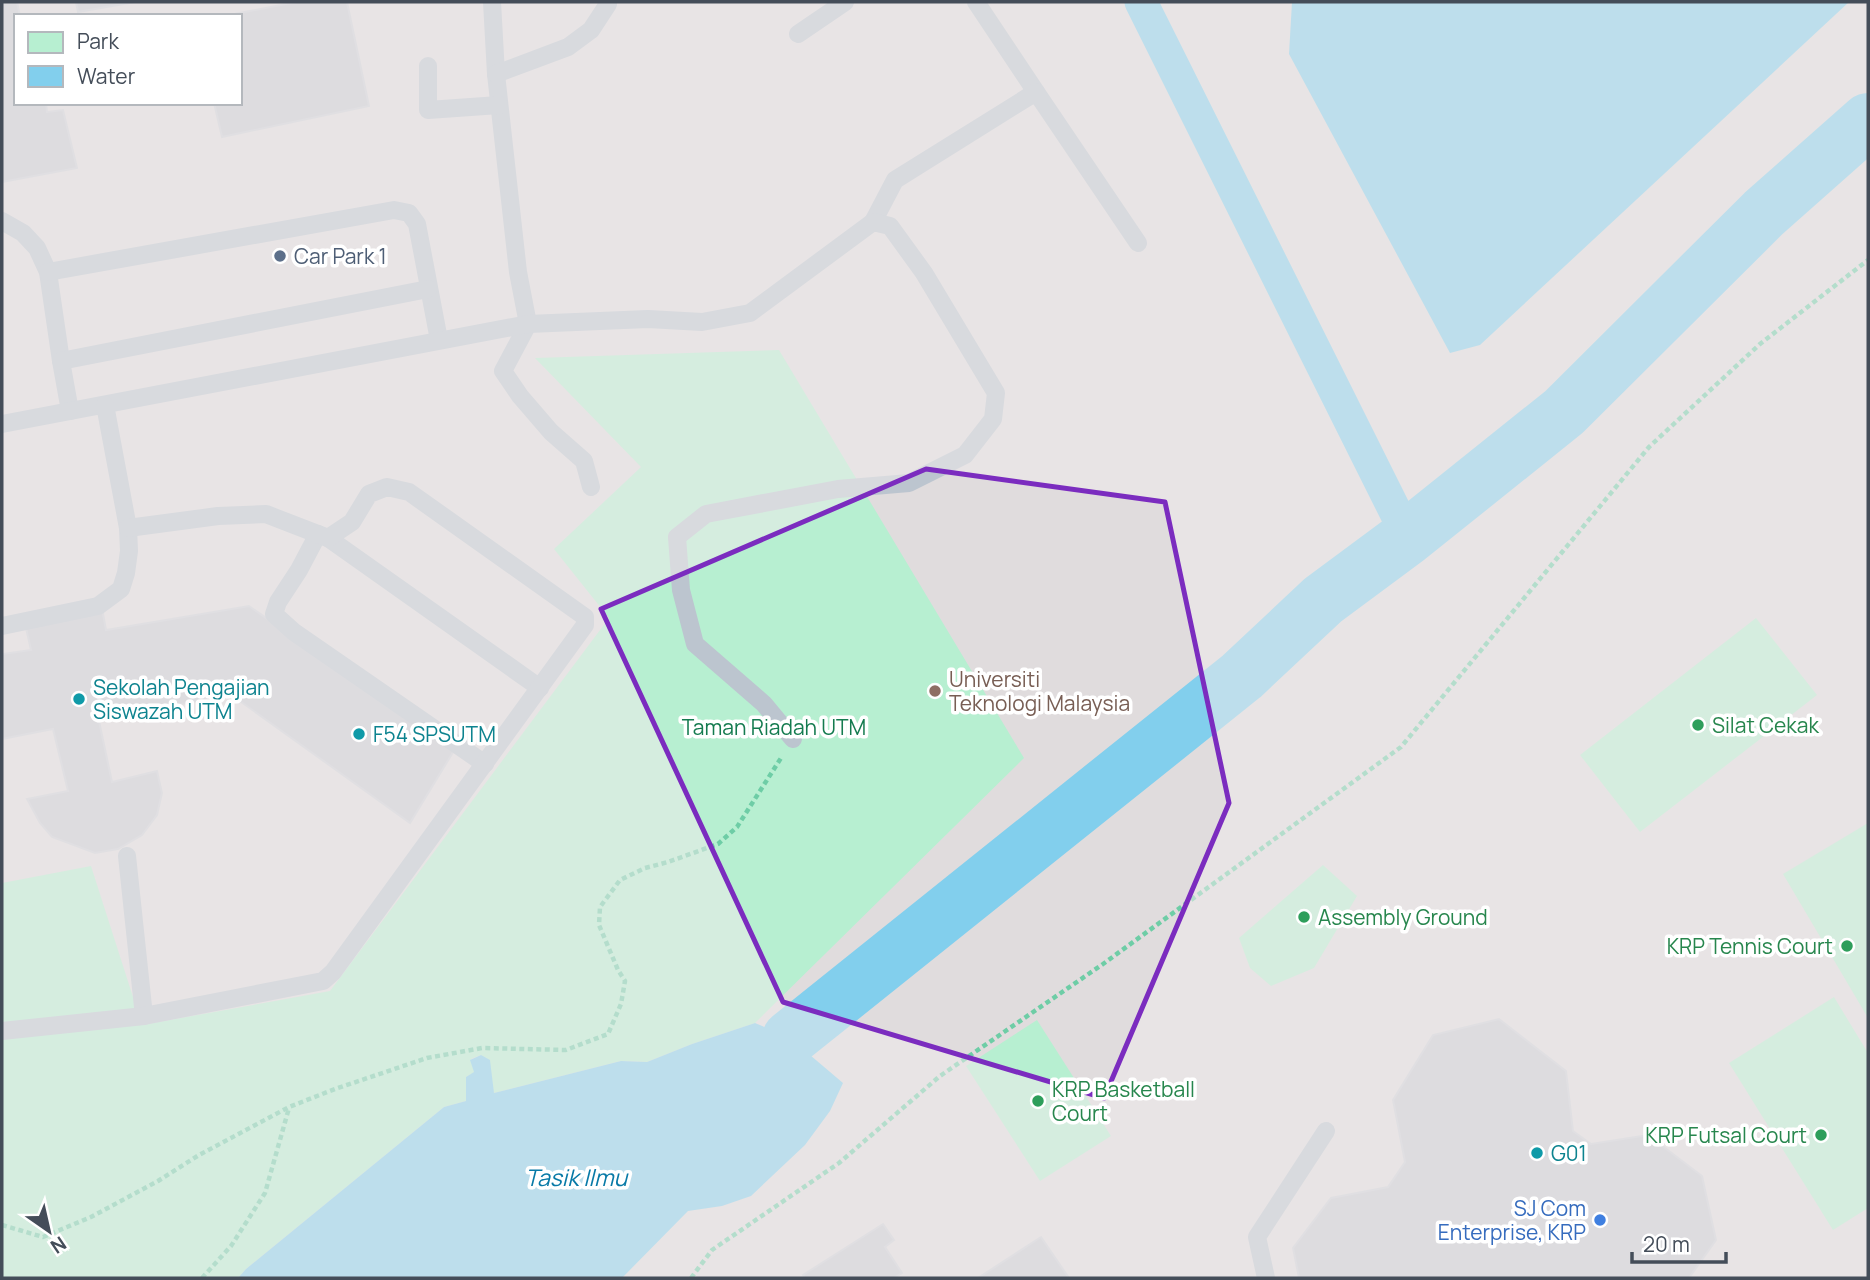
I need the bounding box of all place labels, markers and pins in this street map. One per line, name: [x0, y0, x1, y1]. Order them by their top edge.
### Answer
place label: Car Park 1: [294, 242, 387, 270]
marker: Car Park 1: [272, 248, 288, 264]
place label: Universiti Teknologi Malaysia: [949, 665, 1130, 717]
place label: Sekolah Pengajian Siswazah UTM: [93, 673, 270, 725]
marker: Universiti Teknologi Malaysia: [927, 683, 943, 699]
marker: Sekolah Pengajian Siswazah UTM: [71, 691, 87, 707]
place label: Silat Cekak: [1712, 711, 1819, 739]
marker: Silat Cekak: [1690, 717, 1706, 733]
place label: F54 SPSUTM: [373, 720, 496, 748]
marker: F54 SPSUTM: [351, 726, 367, 742]
place label: Assembly Ground: [1318, 903, 1488, 931]
marker: Assembly Ground: [1296, 909, 1312, 925]
place label: KRP Tennis Court: [1667, 932, 1833, 960]
marker: KRP Tennis Court: [1839, 938, 1855, 954]
place label: KRP Basketball Court: [1052, 1075, 1195, 1127]
marker: KRP Basketball Court: [1030, 1093, 1046, 1109]
place label: KRP Futsal Court: [1645, 1121, 1807, 1149]
marker: KRP Futsal Court: [1813, 1127, 1829, 1143]
place label: G01: [1551, 1139, 1587, 1167]
marker: G01: [1529, 1145, 1545, 1161]
place label: SJ Com Enterprise, KRP: [1438, 1194, 1586, 1246]
marker: SJ Com Enterprise, KRP: [1592, 1212, 1608, 1228]

